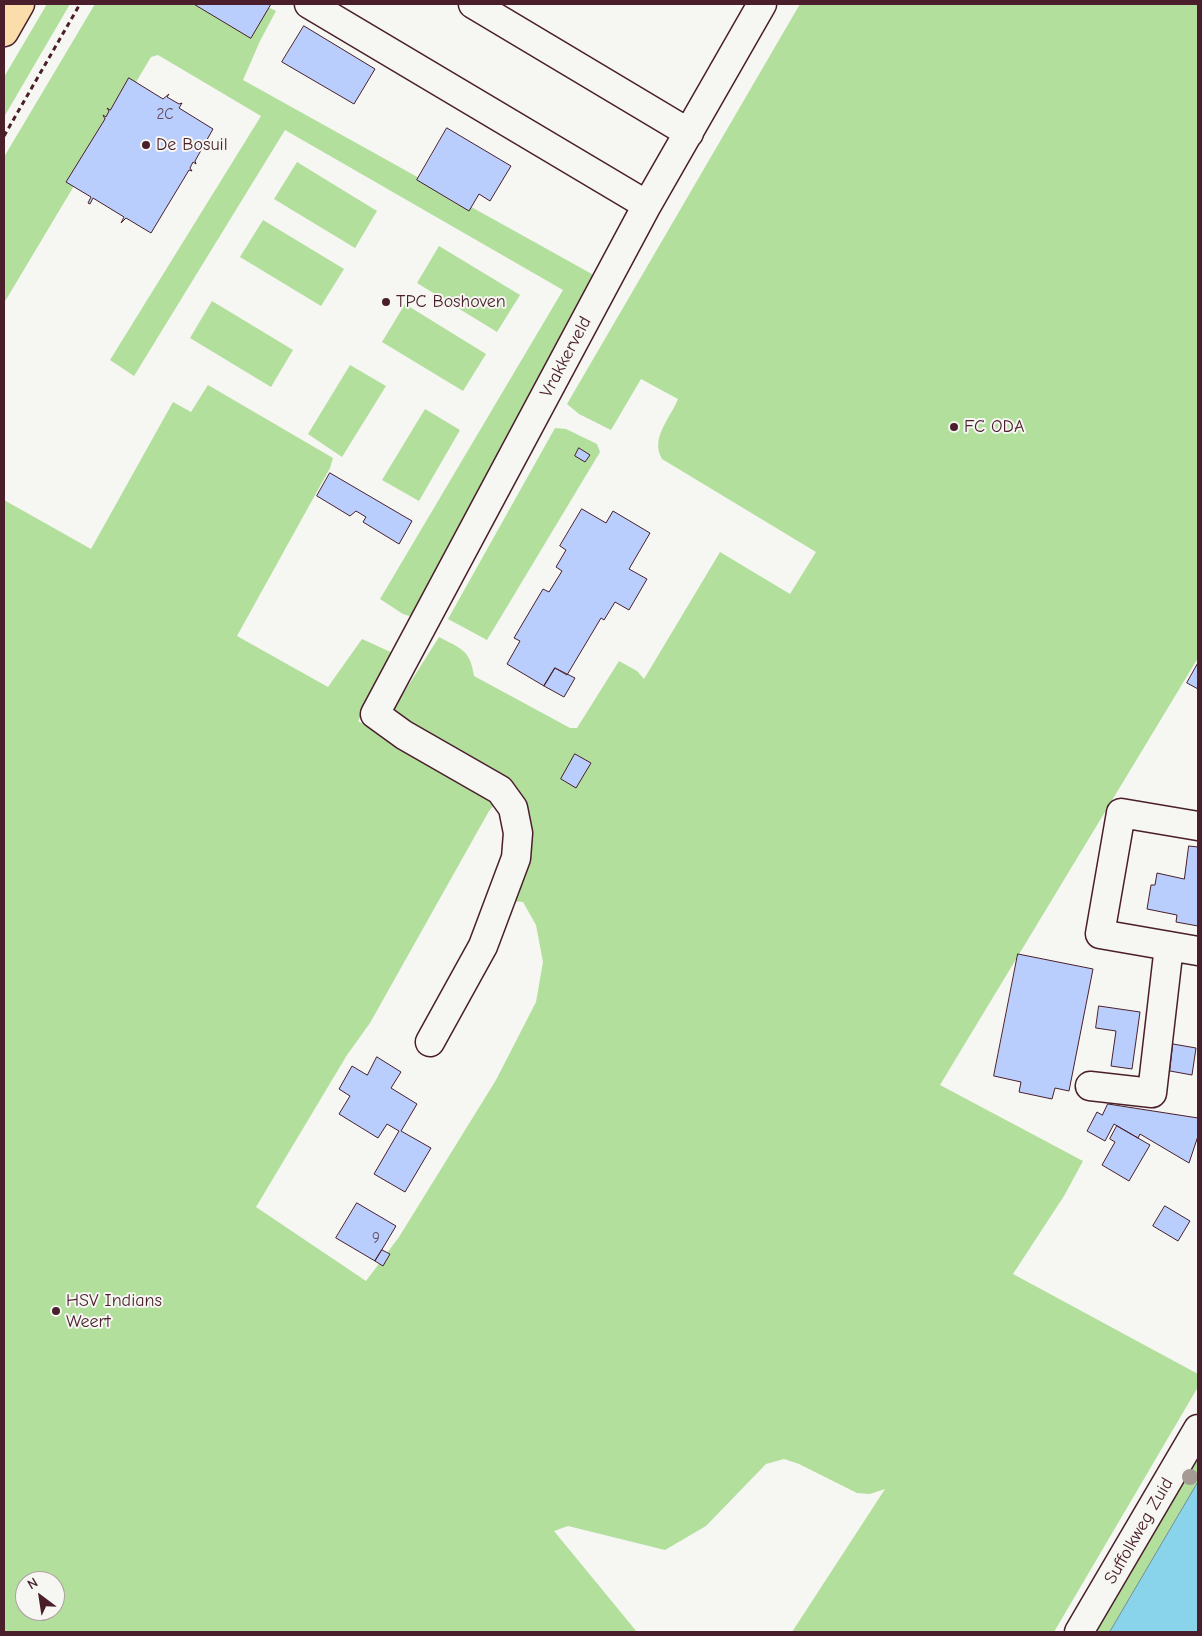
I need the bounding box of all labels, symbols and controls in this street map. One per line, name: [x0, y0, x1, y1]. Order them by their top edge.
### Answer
house number: 2C: [156, 106, 174, 124]
place label: De Bosuil: [156, 134, 228, 156]
marker: De Bosuil: [140, 139, 152, 151]
place label: TPC Boshoven: [396, 291, 506, 313]
marker: TPC Boshoven: [380, 296, 392, 308]
street label: Vrakkerveld: [536, 313, 596, 401]
place label: FC ODA: [964, 416, 1024, 438]
marker: FC ODA: [948, 421, 960, 433]
house number: 9: [372, 1230, 380, 1248]
place label: HSV Indians Weert: [66, 1290, 162, 1332]
marker: HSV Indians Weert: [50, 1305, 62, 1317]
street label: Suffolkweg Zuid: [1100, 1474, 1178, 1588]
north arrow: [15, 1571, 65, 1621]
text: N: [24, 1574, 41, 1593]

